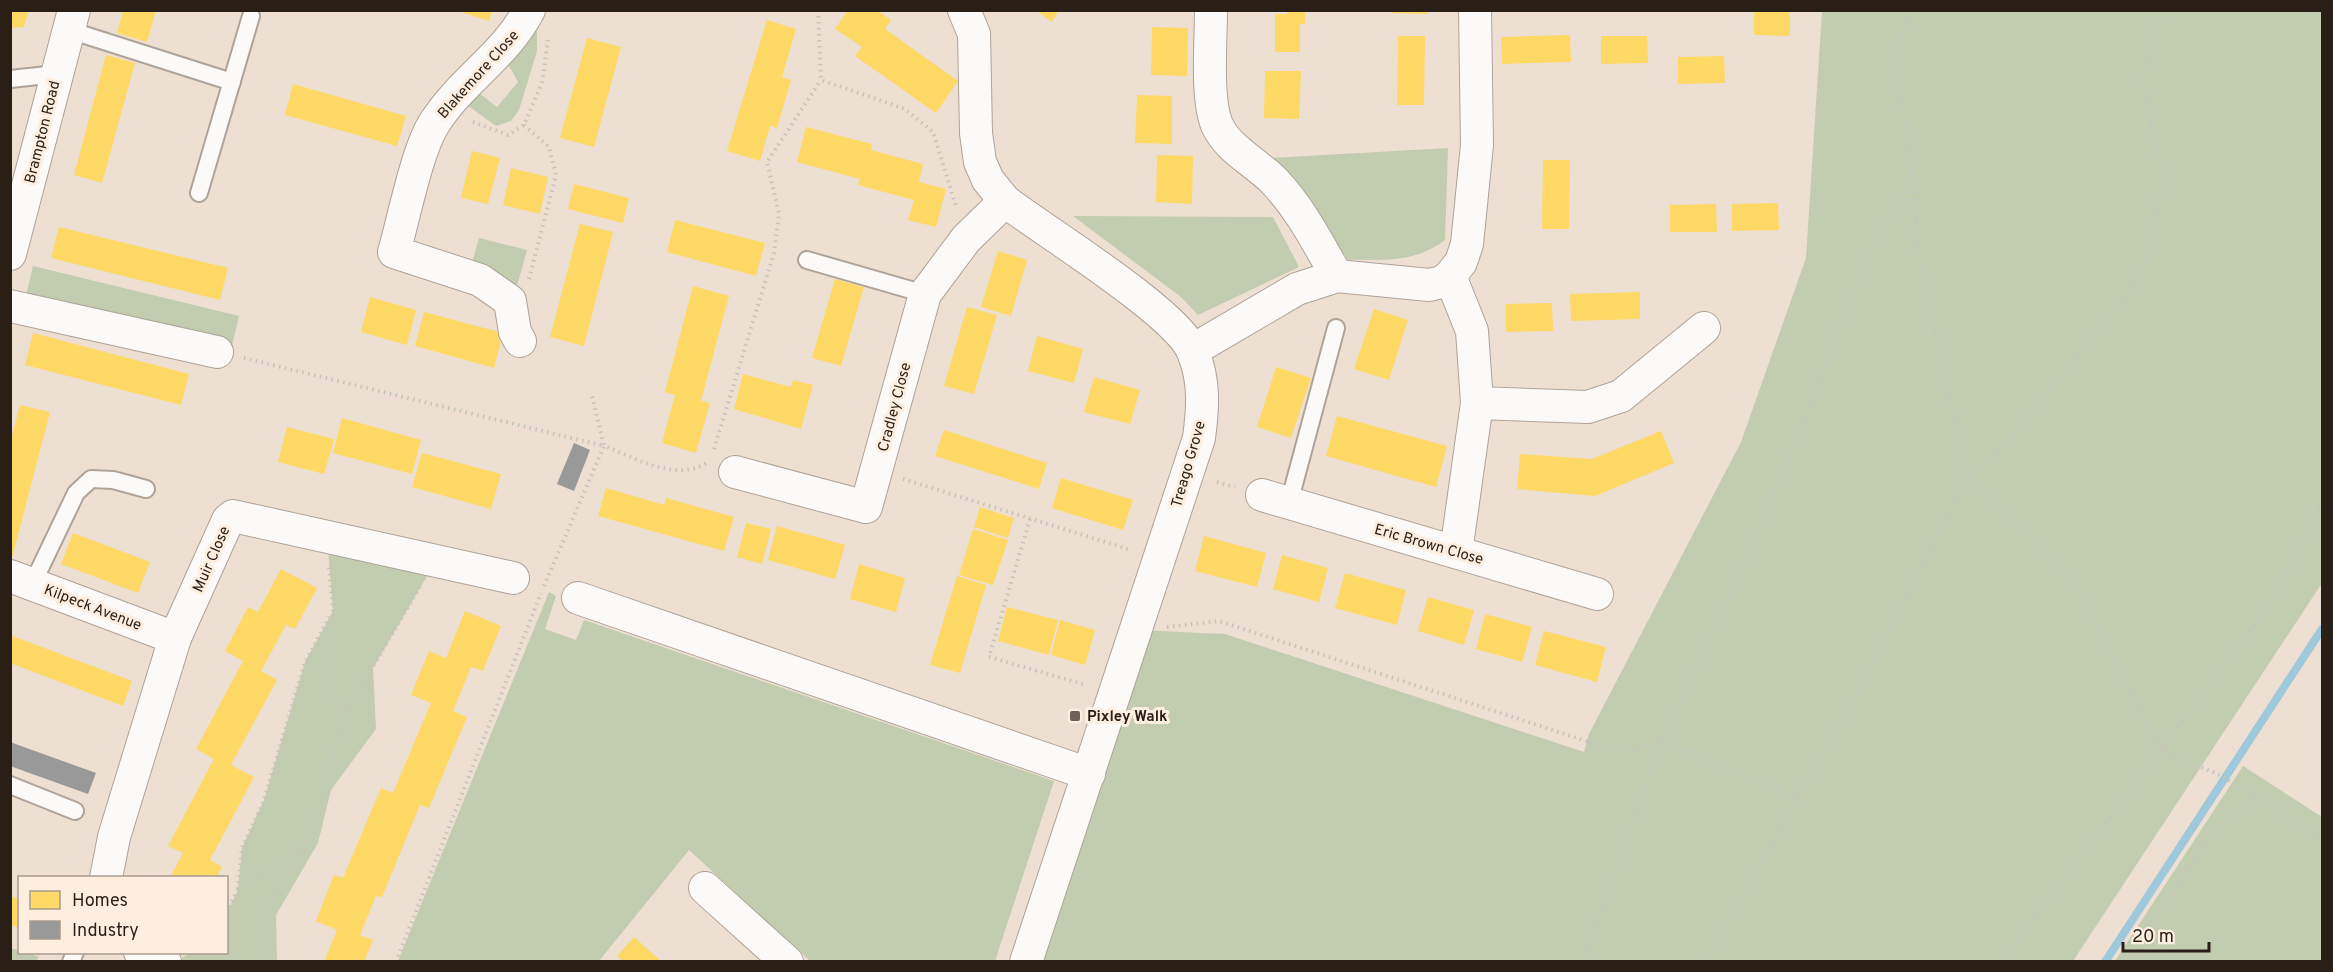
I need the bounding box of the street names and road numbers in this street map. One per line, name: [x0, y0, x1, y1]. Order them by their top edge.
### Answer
street label: Blakemore Close: [434, 27, 524, 123]
street label: Brampton Road: [22, 79, 65, 186]
street label: Cradley Close: [874, 361, 917, 454]
street label: Treago Grove: [1168, 419, 1211, 510]
street label: Eric Brown Close: [1372, 521, 1485, 570]
street label: Muir Close: [189, 524, 235, 596]
street label: Kilpeck Avenue: [41, 581, 144, 636]

